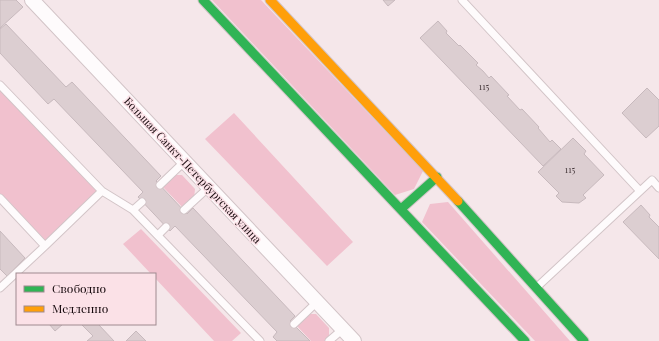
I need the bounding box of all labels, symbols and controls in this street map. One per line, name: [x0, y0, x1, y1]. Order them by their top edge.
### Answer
house number: 115: [479, 80, 489, 92]
street label: Большая Санкт-Петербургская улица: [121, 94, 265, 247]
house number: 115: [565, 163, 575, 175]
legend: [16, 273, 156, 325]
text: Свободно: [52, 280, 107, 296]
text: Медленно: [52, 300, 109, 316]

